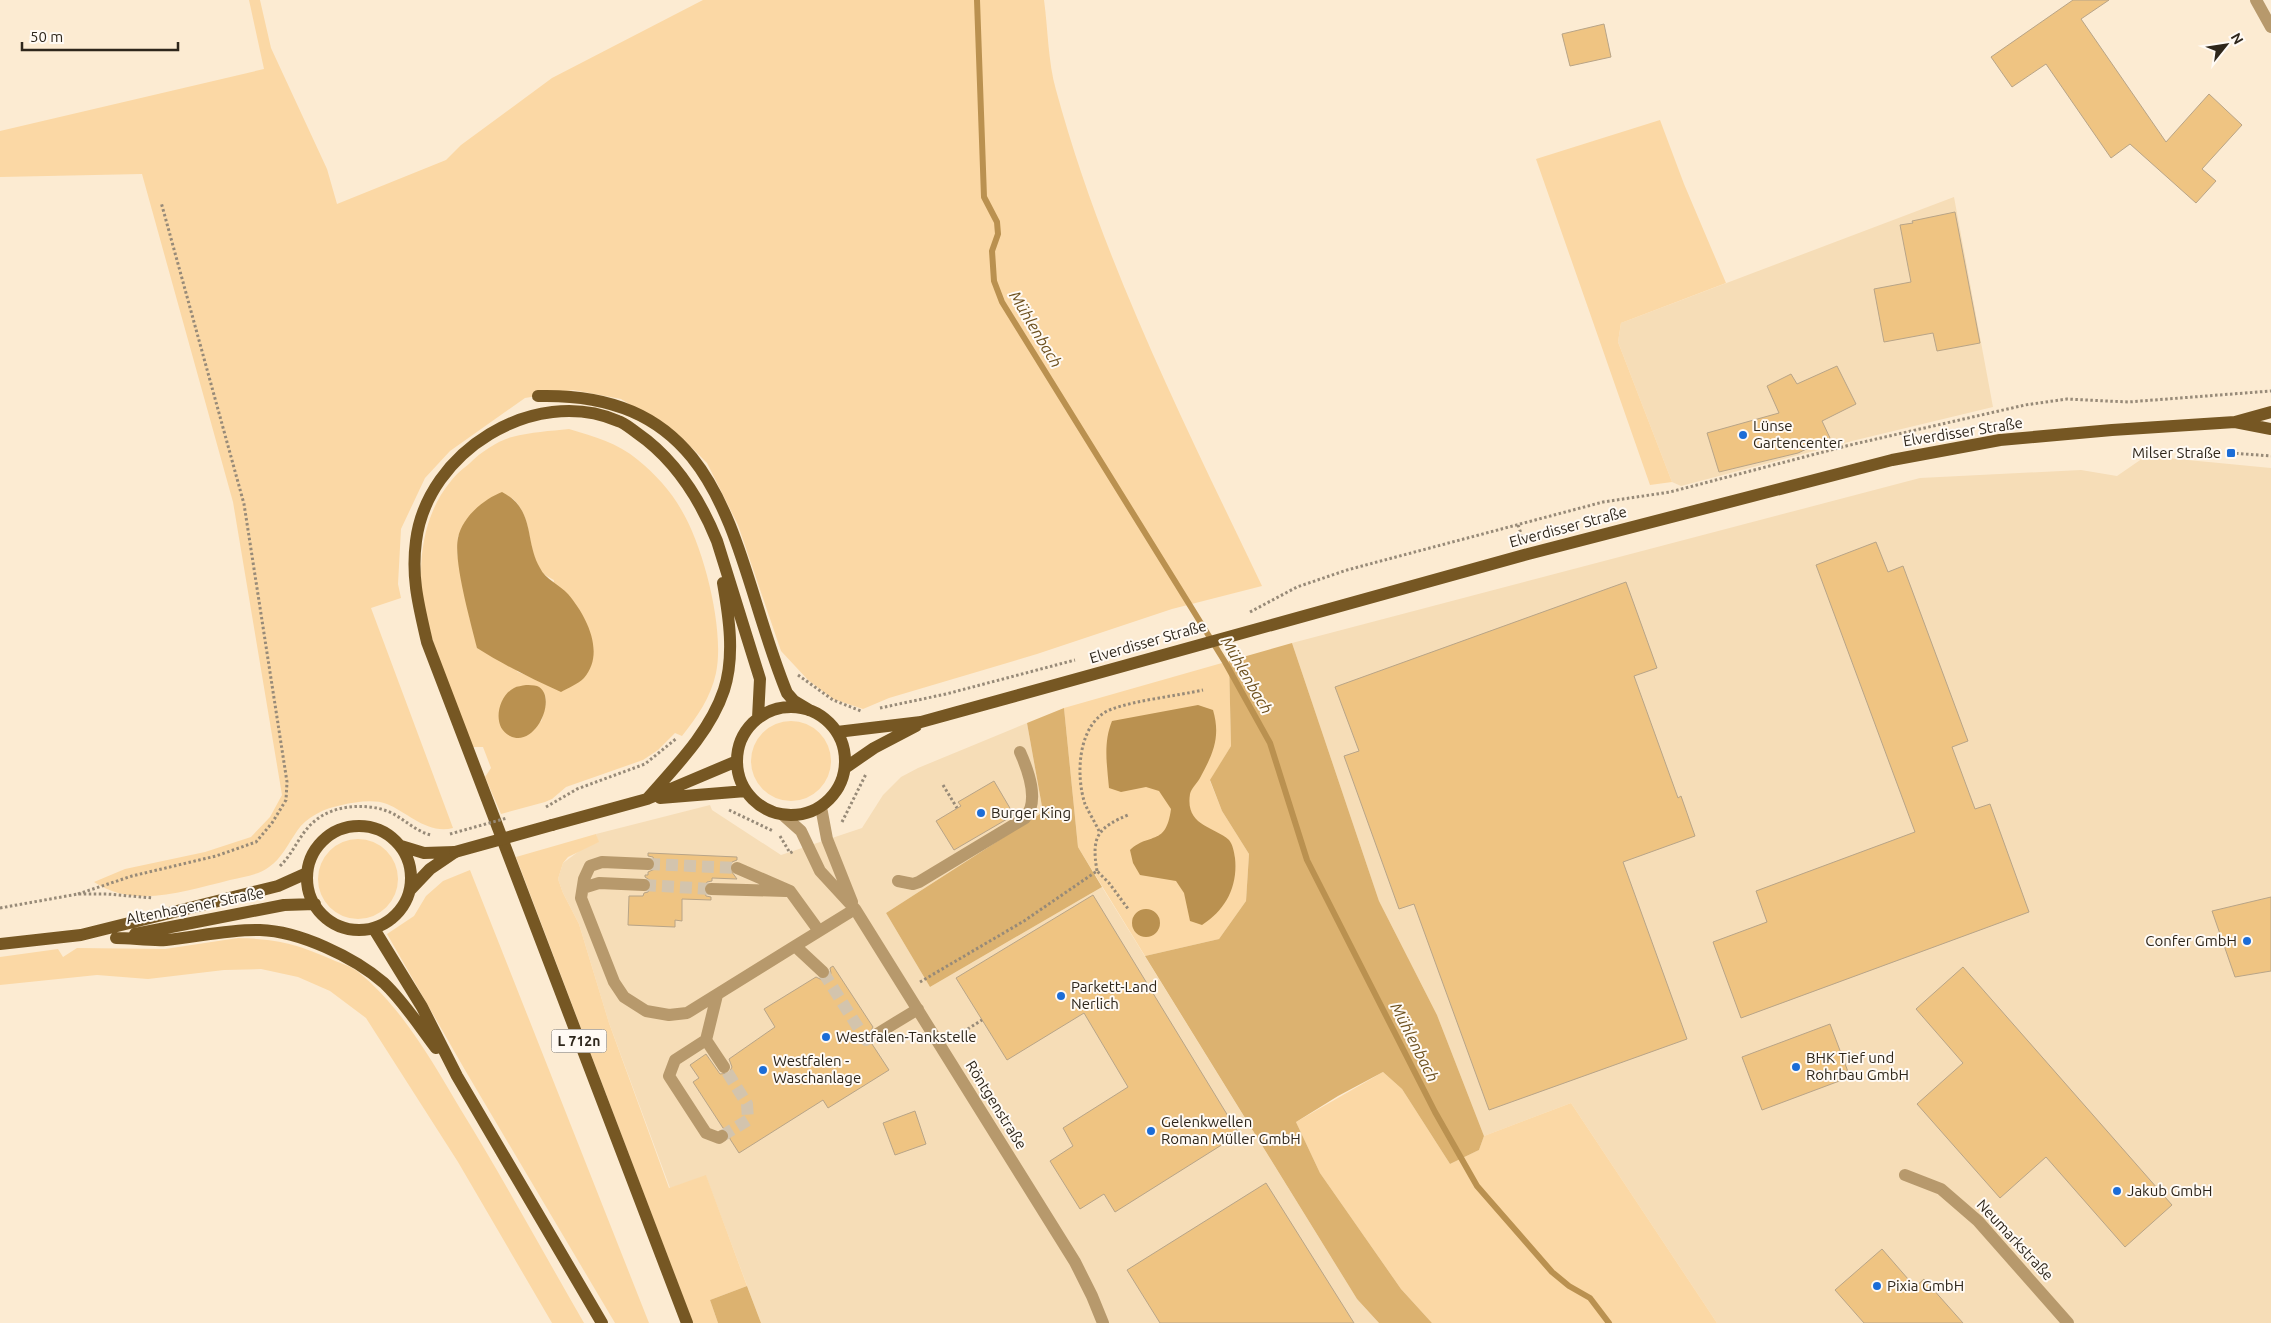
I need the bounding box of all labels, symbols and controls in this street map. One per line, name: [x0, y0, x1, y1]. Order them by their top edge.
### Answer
scale bar: [22, 20, 179, 52]
north arrow: [2201, 20, 2251, 70]
text: 50 m: [30, 28, 63, 45]
text: N: [2228, 30, 2247, 47]
water label: Mühlenbach: [1006, 287, 1066, 371]
street label: Elverdisser Straße: [1902, 414, 2024, 449]
place label: Lünse Gartencenter: [1753, 417, 1843, 451]
marker: Lünse Gartencenter: [1737, 429, 1749, 441]
place label: Milser Straße: [2132, 444, 2221, 461]
marker: Milser Straße: [2225, 447, 2237, 459]
street label: Elverdisser Straße: [1507, 503, 1628, 550]
street label: Elverdisser Straße: [1087, 617, 1208, 666]
water label: Mühlenbach: [1218, 633, 1276, 717]
place label: Burger King: [991, 804, 1071, 821]
marker: Burger King: [975, 807, 987, 819]
street label: Altenhagener Straße: [125, 884, 265, 927]
place label: Confer GmbH: [2145, 932, 2237, 949]
marker: Confer GmbH: [2241, 935, 2253, 947]
place label: Parkett-Land Nerlich: [1071, 978, 1157, 1012]
marker: Parkett-Land Nerlich: [1055, 990, 1067, 1002]
water label: Mühlenbach: [1387, 1000, 1443, 1084]
place label: Westfalen-Tankstelle: [836, 1028, 977, 1045]
road number: L 712n: [552, 1030, 606, 1052]
marker: Westfalen-Tankstelle: [820, 1031, 832, 1043]
place label: BHK Tief und Rohrbau GmbH: [1806, 1049, 1909, 1083]
place label: Westfalen - Waschanlage: [773, 1052, 861, 1086]
street label: Röntgenstraße: [962, 1057, 1030, 1152]
marker: BHK Tief und Rohrbau GmbH: [1790, 1061, 1802, 1073]
marker: Westfalen - Waschanlage: [757, 1064, 769, 1076]
place label: Gelenkwellen Roman Müller GmbH: [1161, 1113, 1301, 1147]
marker: Gelenkwellen Roman Müller GmbH: [1145, 1125, 1157, 1137]
place label: Jakub GmbH: [2127, 1182, 2213, 1199]
marker: Jakub GmbH: [2111, 1185, 2123, 1197]
street label: Neumarkstraße: [1973, 1196, 2057, 1284]
place label: Pixia GmbH: [1887, 1277, 1964, 1294]
marker: Pixia GmbH: [1871, 1280, 1883, 1292]

